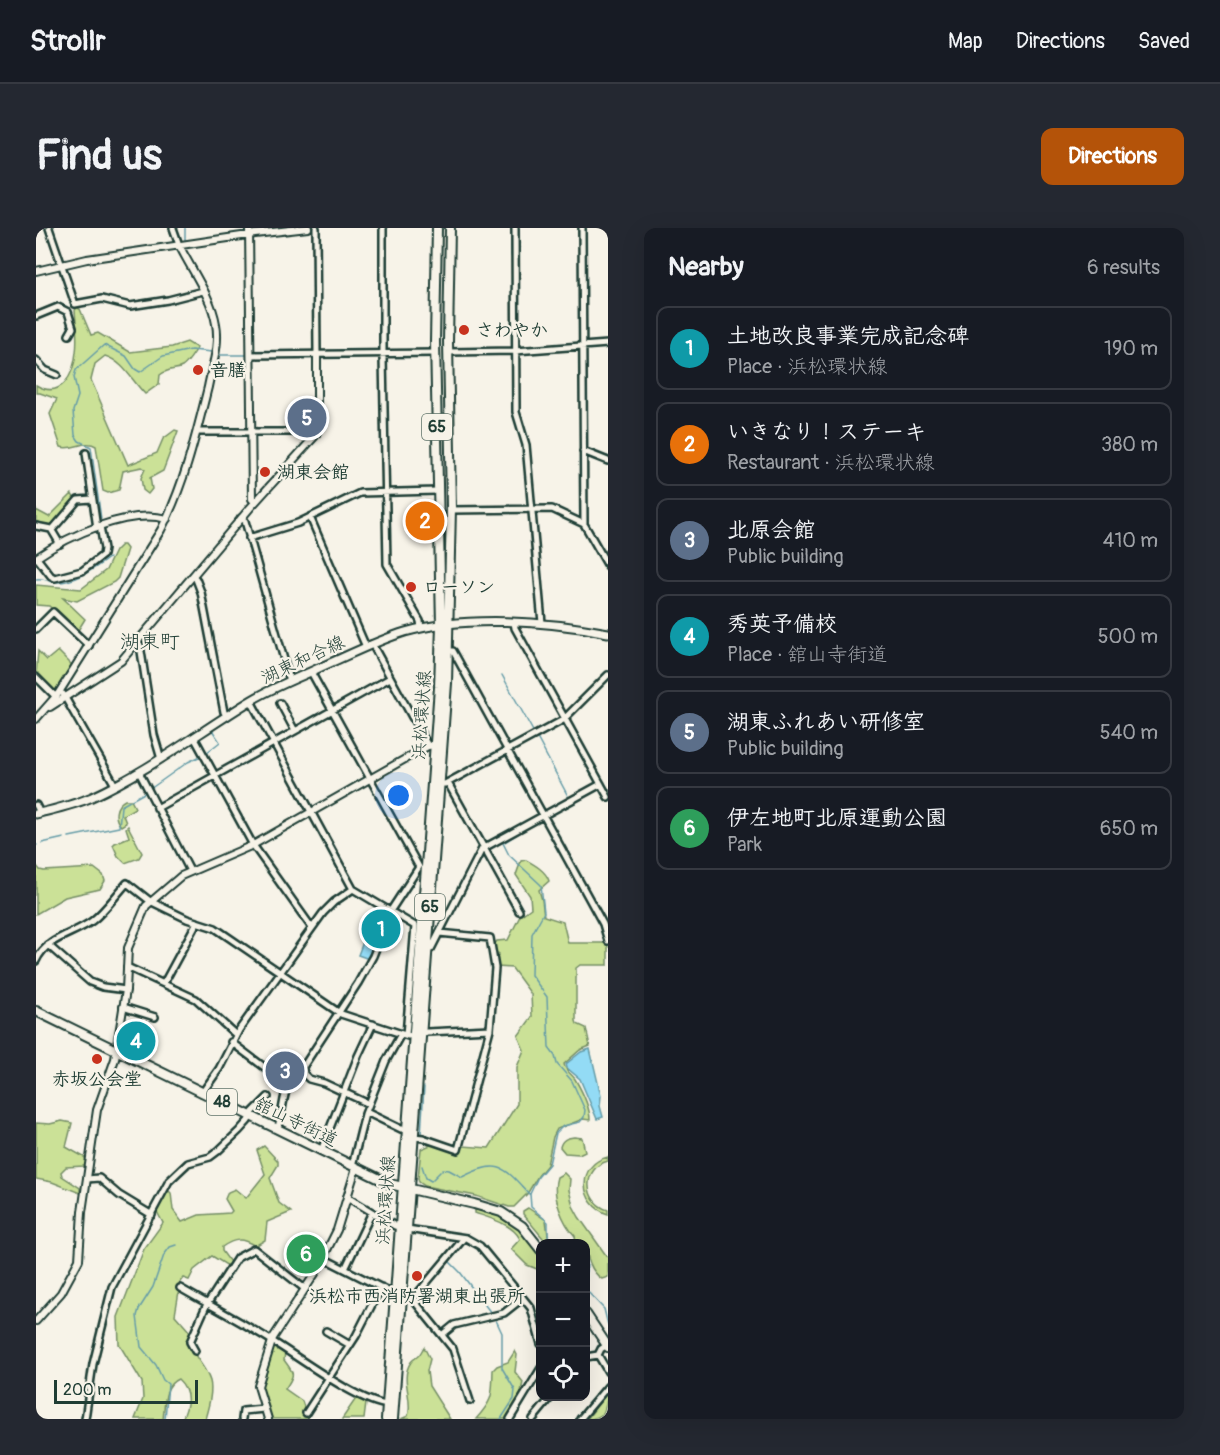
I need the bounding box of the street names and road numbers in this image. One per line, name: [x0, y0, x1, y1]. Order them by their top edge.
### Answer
road number: 65: [422, 414, 452, 440]
street label: 湖東和合線: [257, 631, 349, 689]
street label: 浜松環状線: [407, 669, 437, 761]
road number: 65: [415, 894, 445, 920]
road number: 48: [207, 1089, 237, 1115]
street label: 舘山寺街道: [251, 1092, 341, 1152]
street label: 浜松環状線: [371, 1154, 401, 1246]

